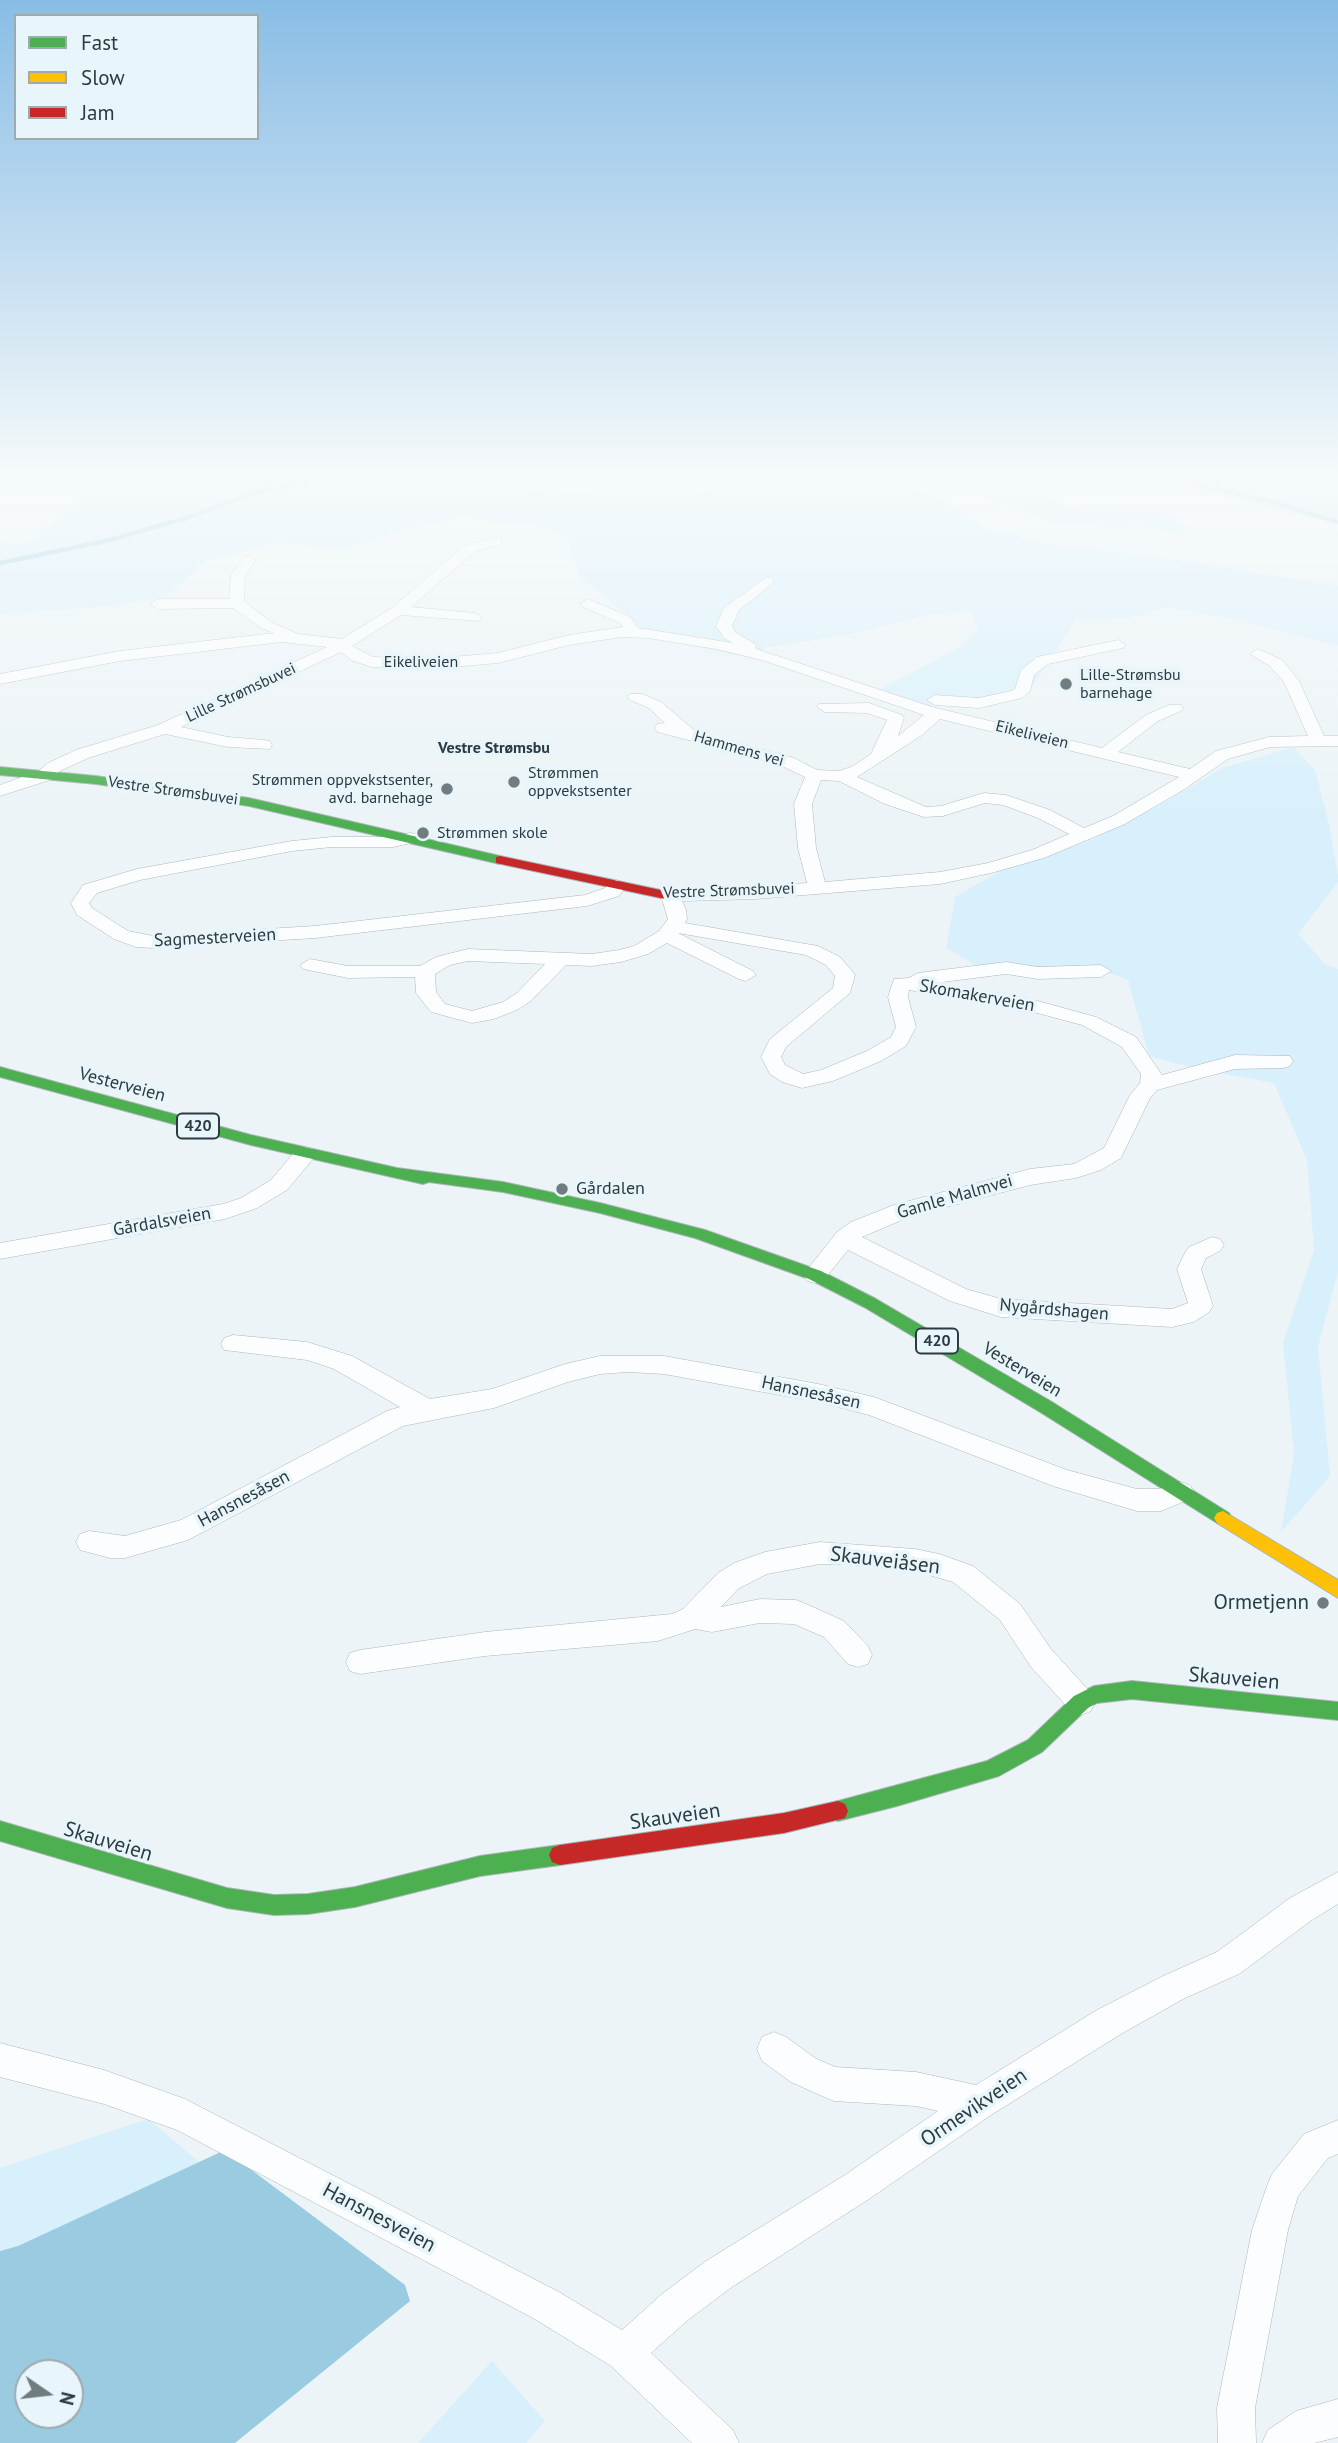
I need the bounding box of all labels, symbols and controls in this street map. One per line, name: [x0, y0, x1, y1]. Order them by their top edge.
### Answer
legend: [14, 14, 259, 140]
text: Fast: [81, 29, 118, 56]
text: Slow: [81, 64, 125, 91]
text: Jam: [81, 99, 115, 126]
street label: Eikeliveien: [384, 652, 458, 672]
street label: Lille Strømsbuvei: [183, 659, 299, 727]
place label: Lille-Strømsbu barnehage: [1080, 665, 1181, 703]
marker: Lille-Strømsbu barnehage: [1058, 676, 1074, 692]
street label: Eikeliveien: [994, 717, 1070, 753]
street label: Hammens vei: [692, 727, 786, 771]
district label: Vestre Strømsbu: [438, 738, 550, 758]
place label: Strømmen oppvekstsenter: [528, 763, 632, 801]
place label: Strømmen oppvekstsenter, avd. barnehage: [252, 770, 433, 808]
street label: Vestre Strømsbuvei: [107, 772, 239, 810]
marker: Strømmen oppvekstsenter: [506, 774, 522, 790]
marker: Strømmen oppvekstsenter, avd. barnehage: [439, 781, 455, 797]
place label: Strømmen skole: [437, 823, 548, 843]
marker: Strømmen skole: [415, 825, 431, 841]
street label: Vestre Strømsbuvei: [663, 879, 795, 903]
street label: Sagmesterveien: [153, 924, 277, 952]
street label: Skomakerveien: [918, 975, 1036, 1017]
street label: Vesterveien: [76, 1063, 168, 1107]
road number: 420: [177, 1114, 219, 1138]
street label: Gamle Malmvei: [895, 1170, 1015, 1224]
place label: Gårdalen: [576, 1178, 645, 1200]
marker: Gårdalen: [554, 1181, 570, 1197]
street label: Gårdalsveien: [111, 1203, 213, 1241]
street label: Nygårdshagen: [998, 1294, 1110, 1326]
road number: 420: [916, 1329, 958, 1354]
street label: Vesterveien: [979, 1338, 1065, 1402]
street label: Hansnesåsen: [760, 1372, 862, 1414]
street label: Hansnesåsen: [195, 1466, 293, 1532]
street label: Skauveiåsen: [829, 1542, 941, 1580]
place label: Ormetjenn: [1213, 1590, 1309, 1616]
marker: Ormetjenn: [1315, 1595, 1331, 1611]
street label: Skauveien: [1187, 1662, 1281, 1696]
street label: Skauveien: [628, 1798, 722, 1836]
street label: Skauveien: [61, 1817, 155, 1867]
street label: Ormevikveien: [916, 2063, 1032, 2153]
street label: Hansnesveien: [318, 2178, 440, 2258]
north arrow: [14, 2359, 84, 2429]
text: N: [54, 2390, 81, 2408]

